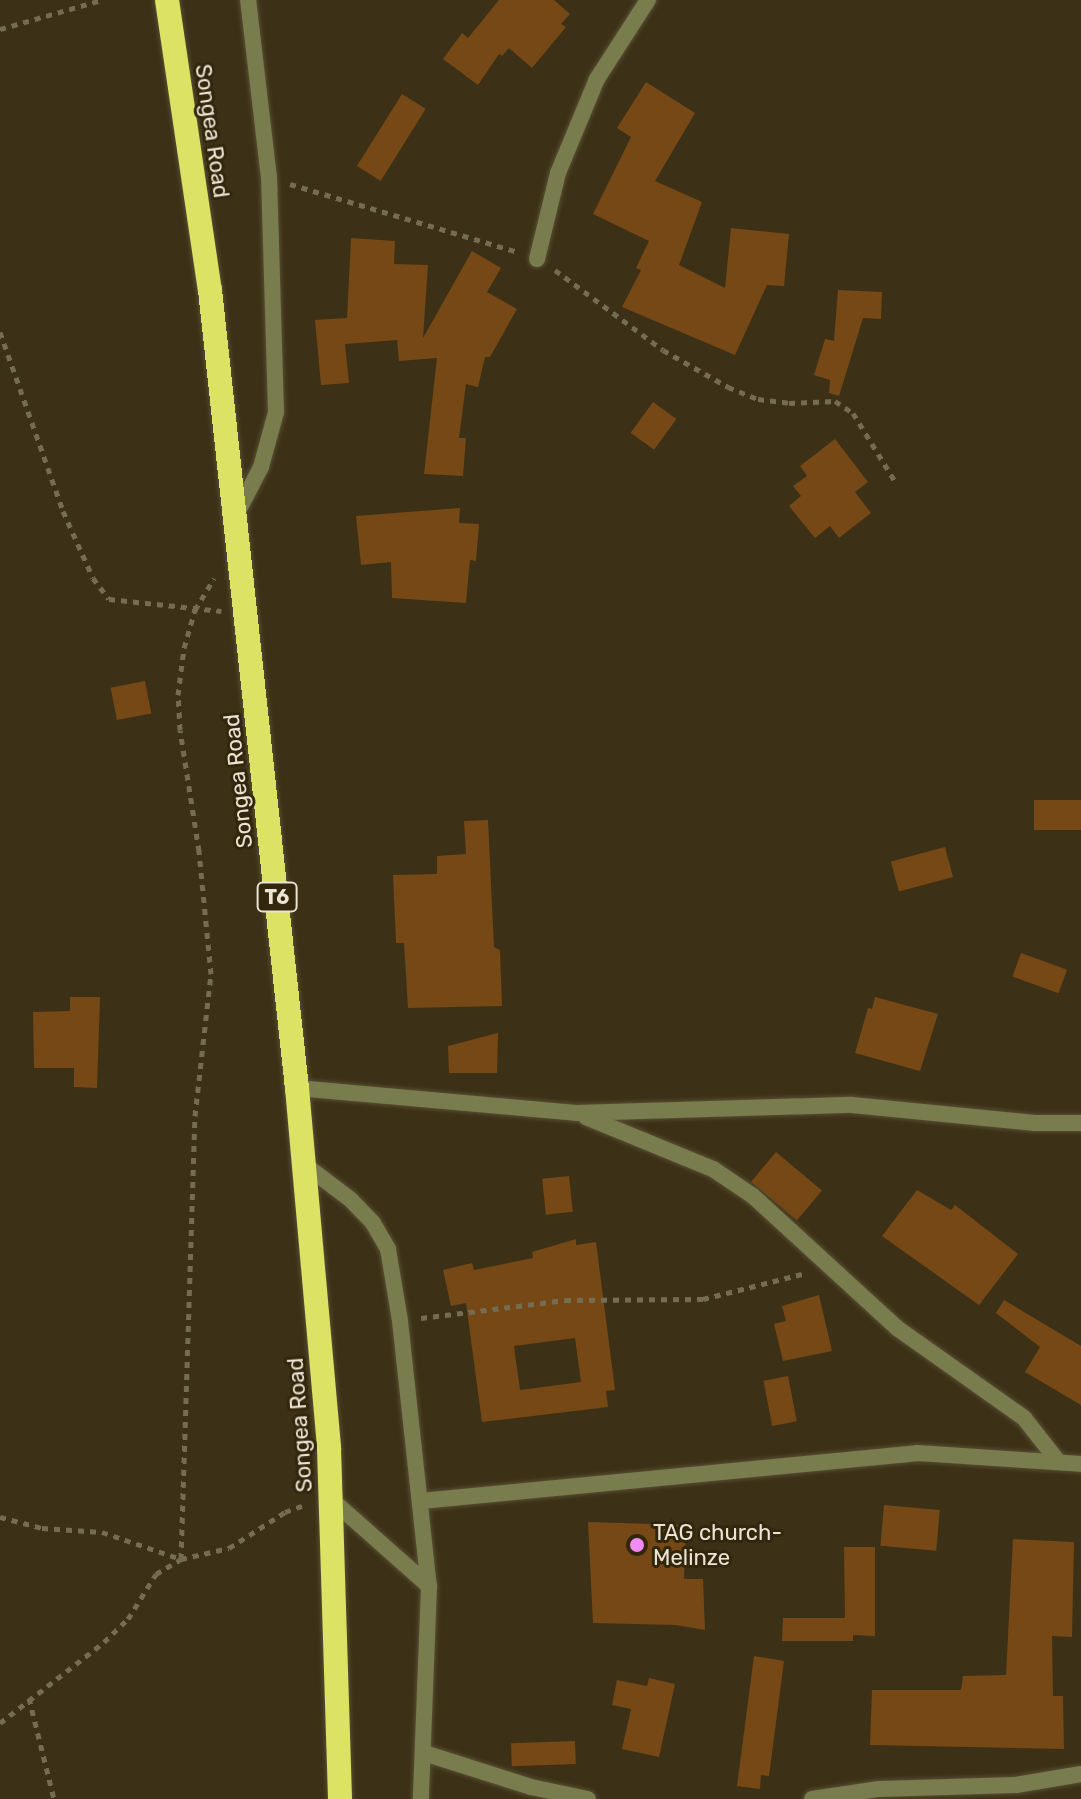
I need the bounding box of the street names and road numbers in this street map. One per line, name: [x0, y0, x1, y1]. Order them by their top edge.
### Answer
street label: Songea Road: [190, 62, 234, 200]
street label: Songea Road: [218, 713, 258, 849]
road number: T6: [255, 881, 299, 913]
street label: Songea Road: [282, 1357, 318, 1493]

